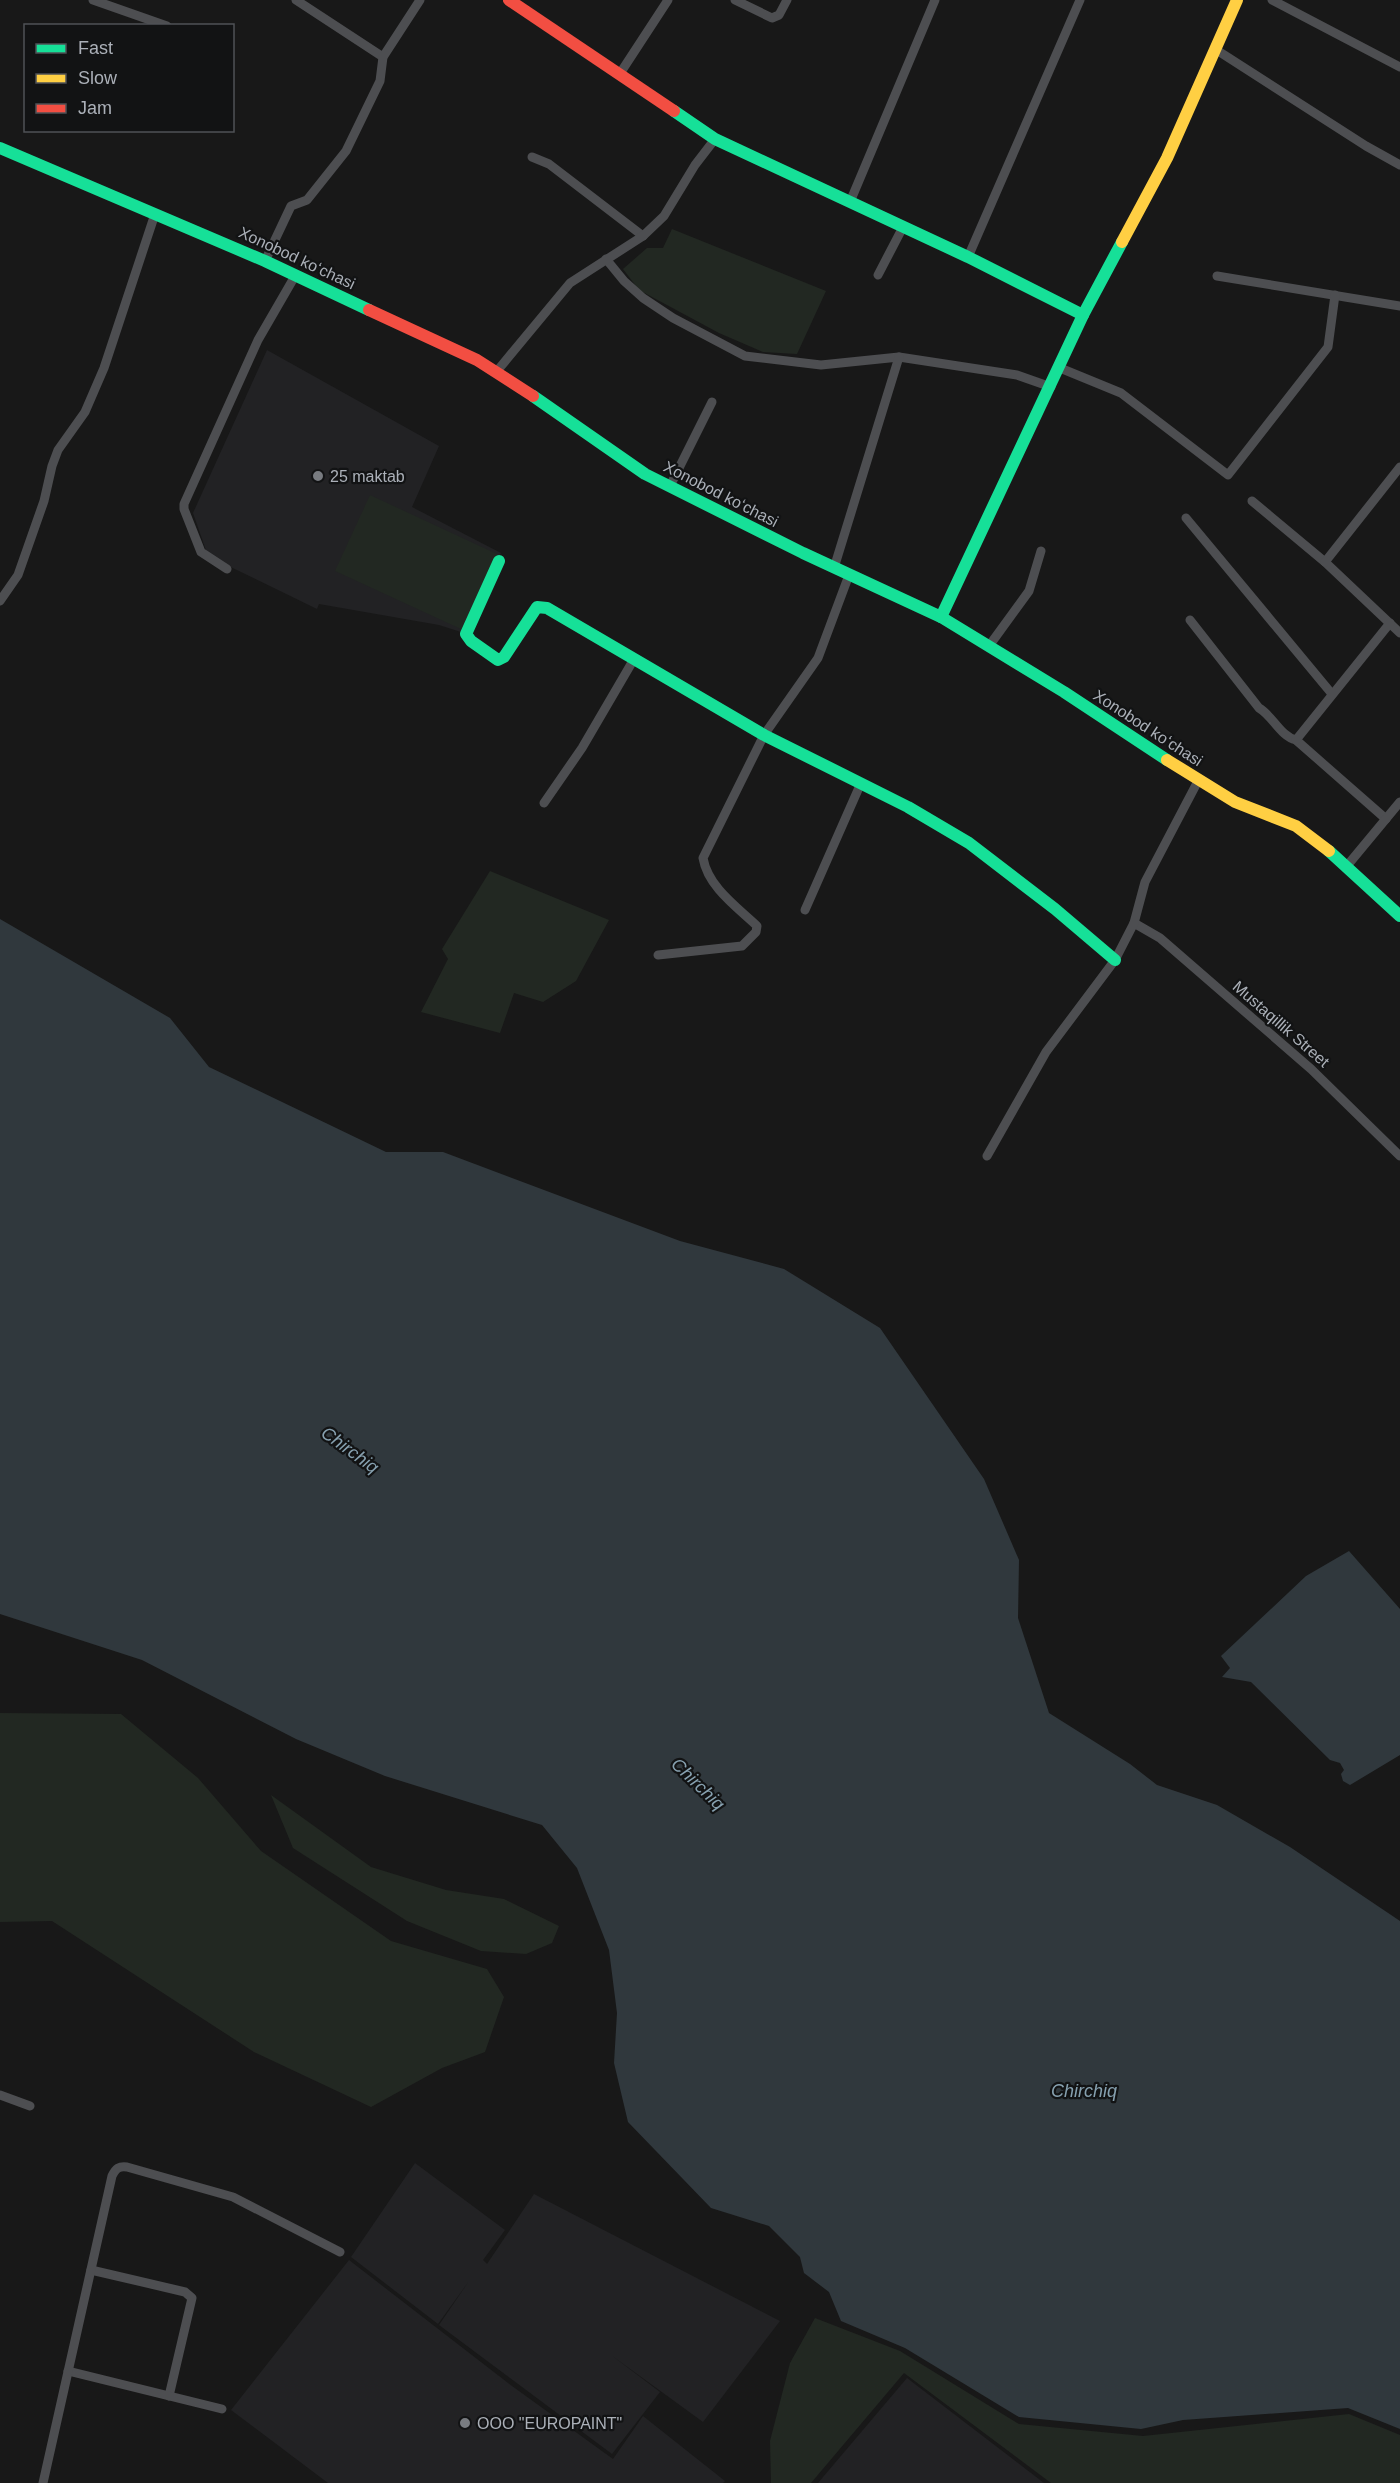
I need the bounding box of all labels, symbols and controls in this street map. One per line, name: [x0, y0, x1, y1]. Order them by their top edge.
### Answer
legend: [24, 24, 234, 132]
text: Fast: [78, 38, 113, 58]
text: Slow: [78, 68, 118, 88]
text: Jam: [78, 98, 112, 118]
street label: Xonobod koʻchasi: [236, 224, 358, 292]
street label: Xonobod koʻchasi: [661, 458, 781, 530]
place label: 25 maktab: [330, 468, 405, 485]
marker: 25 maktab: [311, 469, 325, 483]
street label: Xonobod koʻchasi: [1090, 686, 1206, 770]
street label: Mustaqillik Street: [1229, 978, 1333, 1071]
water label: Chirchiq: [317, 1423, 383, 1477]
water label: Chirchiq: [667, 1754, 729, 1814]
water label: Chirchiq: [1051, 2081, 1117, 2101]
place label: OOO "EUROPAINT": [477, 2415, 622, 2432]
marker: OOO "EUROPAINT": [458, 2416, 472, 2430]

